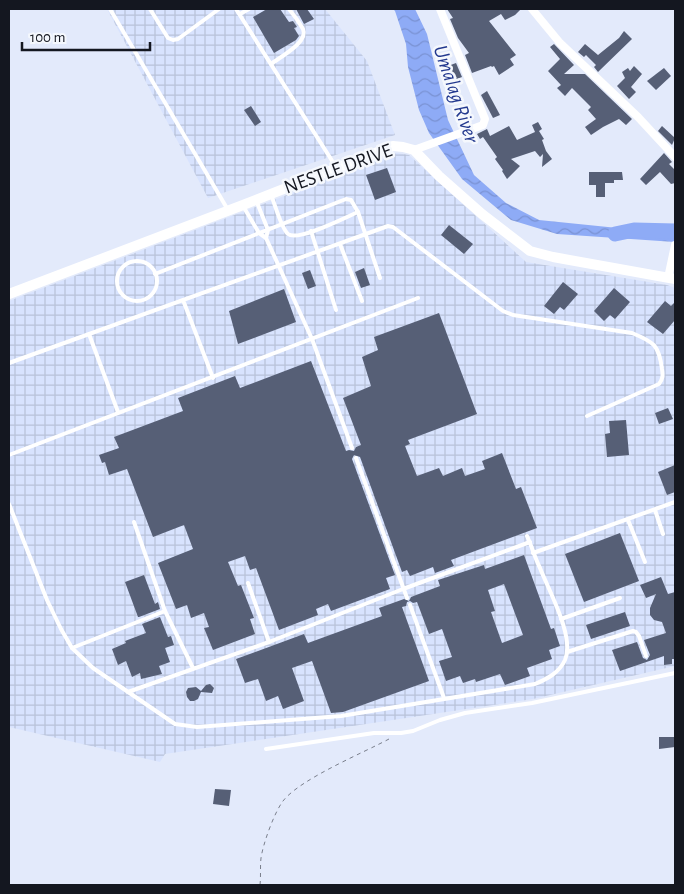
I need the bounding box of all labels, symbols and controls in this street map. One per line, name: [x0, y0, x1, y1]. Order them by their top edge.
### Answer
scale bar: [22, 20, 150, 52]
text: 100 m: [30, 30, 65, 45]
water label: Umalag River: [429, 42, 483, 147]
street label: NESTLE DRIVE: [281, 140, 395, 198]

